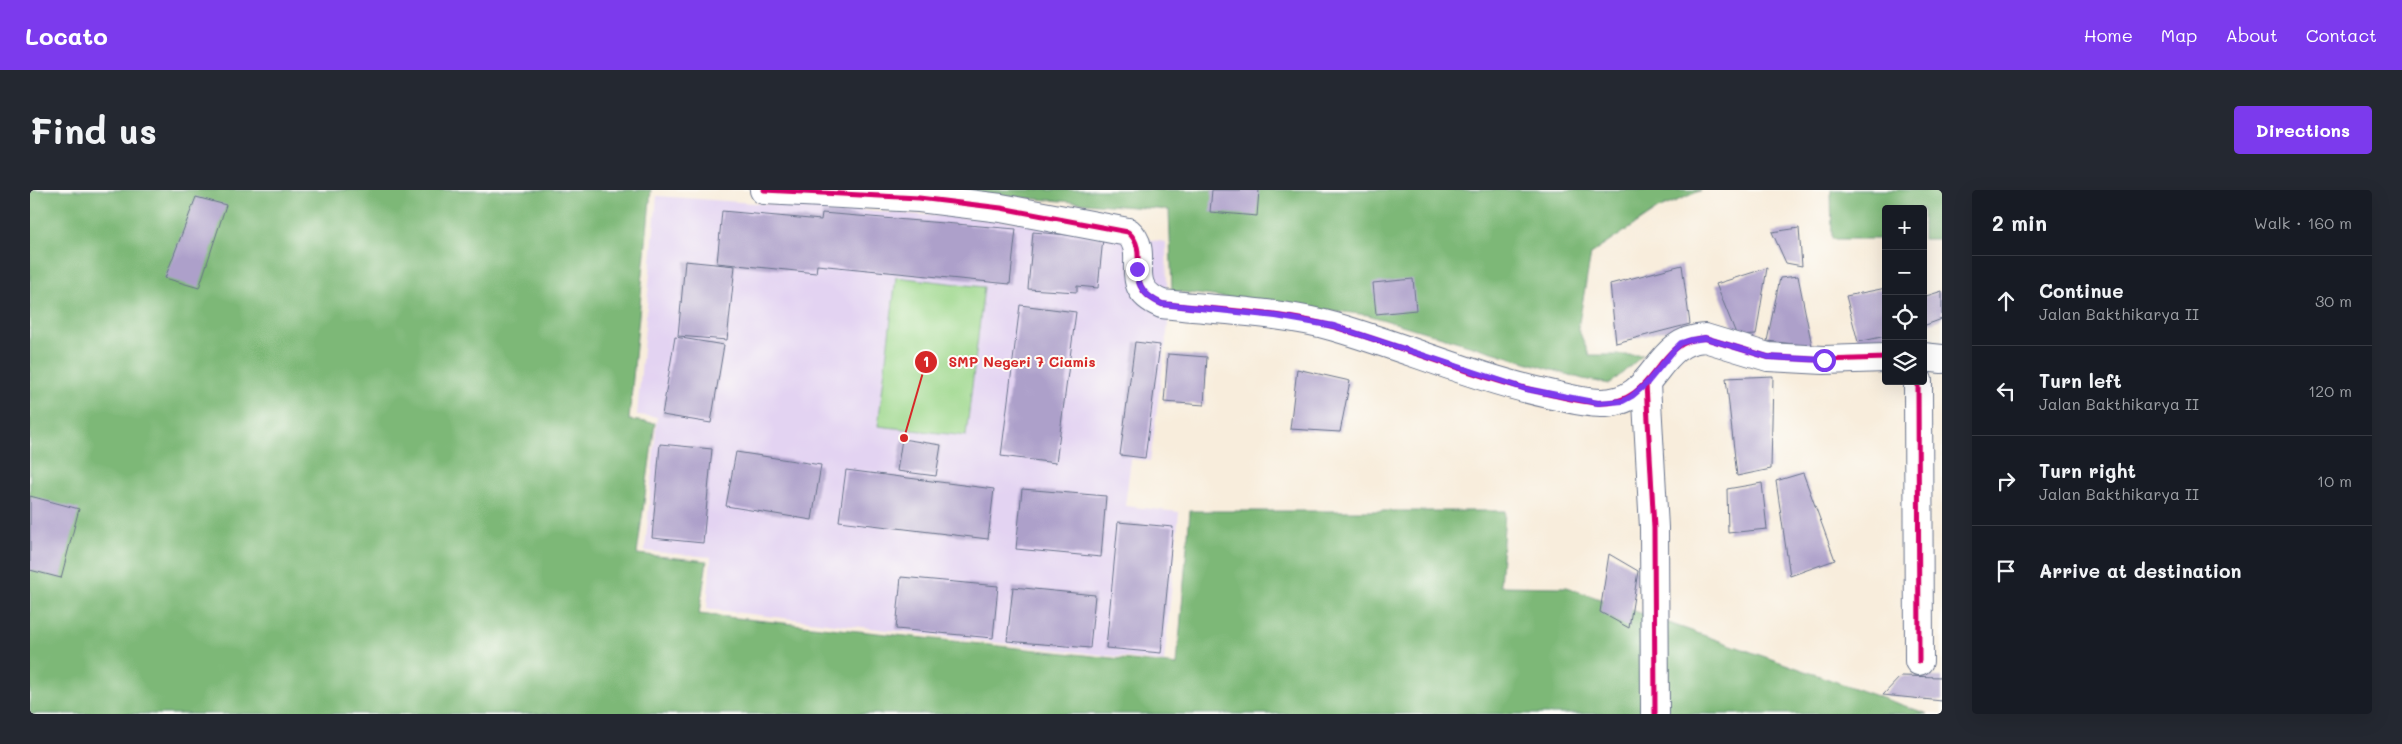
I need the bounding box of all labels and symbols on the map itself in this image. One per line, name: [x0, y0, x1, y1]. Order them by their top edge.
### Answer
route end: [1126, 258, 1149, 281]
callout: SMP Negeri 7 Ciamis: [913, 347, 1105, 376]
route start: [1813, 349, 1836, 372]
text: 1: [923, 351, 929, 371]
text: SMP Negeri 7 Ciamis: [949, 352, 1095, 371]

